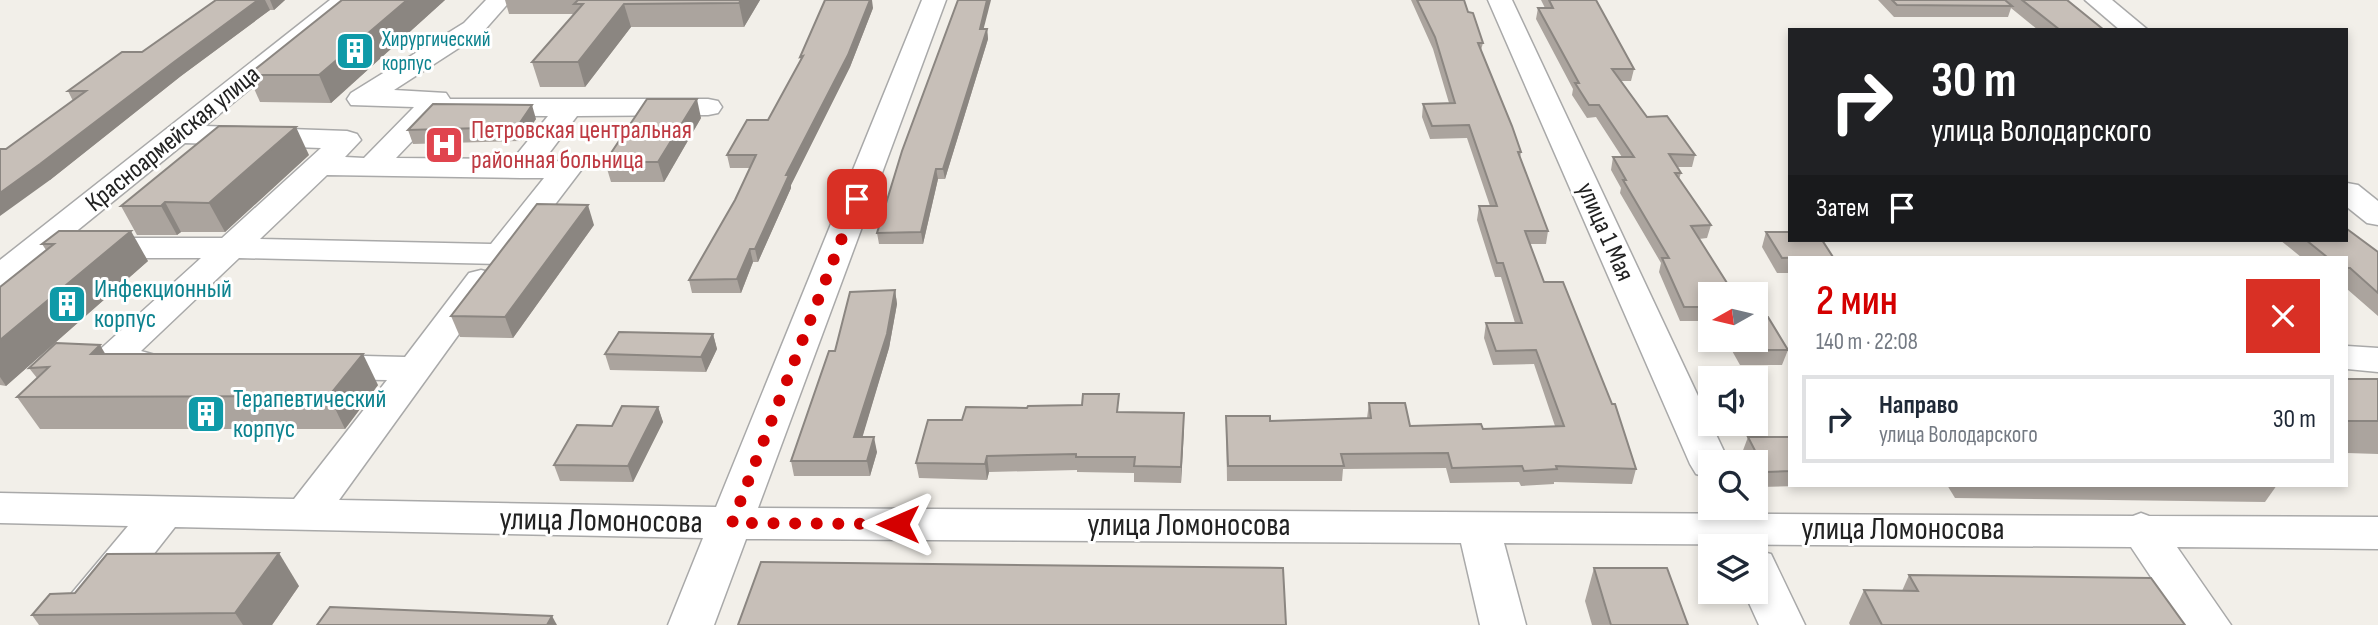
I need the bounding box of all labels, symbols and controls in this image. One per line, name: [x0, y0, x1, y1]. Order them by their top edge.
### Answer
place label: Хирургический корпус: [381, 27, 491, 76]
building icon: Хирургический корпус: [334, 30, 376, 72]
text: 30 m: [1931, 52, 2016, 111]
icon: right: [1816, 56, 1907, 147]
street label: Красноармейская улица: [80, 59, 266, 219]
text: улица Володарского: [1931, 112, 2152, 151]
place label: Петровская центральная районная больница: [471, 115, 692, 176]
hospital icon: Петровская центральная районная больница: [423, 124, 465, 166]
pin: [827, 169, 887, 229]
street label: улица 1 Мая: [1570, 178, 1640, 286]
icon: arrive: [838, 180, 876, 218]
icon: arrive: [1883, 189, 1921, 227]
text: Затем: [1816, 193, 1869, 224]
place label: Инфекционный корпус: [94, 274, 232, 335]
text: 2 мин: [1816, 276, 1898, 327]
button: close: [2246, 279, 2320, 353]
north arrow: [1698, 282, 1768, 352]
map controls: [1698, 282, 1768, 604]
building icon: Инфекционный корпус: [46, 283, 88, 325]
text: 140 m · 22:08: [1816, 328, 1918, 356]
button: sound: [1698, 366, 1768, 436]
place label: Терапевтический корпус: [233, 384, 386, 445]
text: Направо: [1879, 390, 1958, 421]
building icon: Терапевтический корпус: [185, 393, 227, 435]
icon: right: [1820, 400, 1858, 438]
text: 30 m: [2273, 404, 2316, 435]
text: улица Володарского: [1879, 421, 2038, 449]
button: search: [1698, 450, 1768, 520]
position arrow: [861, 487, 935, 561]
street label: улица Ломоносова: [499, 500, 703, 542]
street label: улица Ломоносова: [1087, 506, 1291, 545]
street label: улица Ломоносова: [1801, 510, 2005, 549]
button: layers: [1698, 534, 1768, 604]

